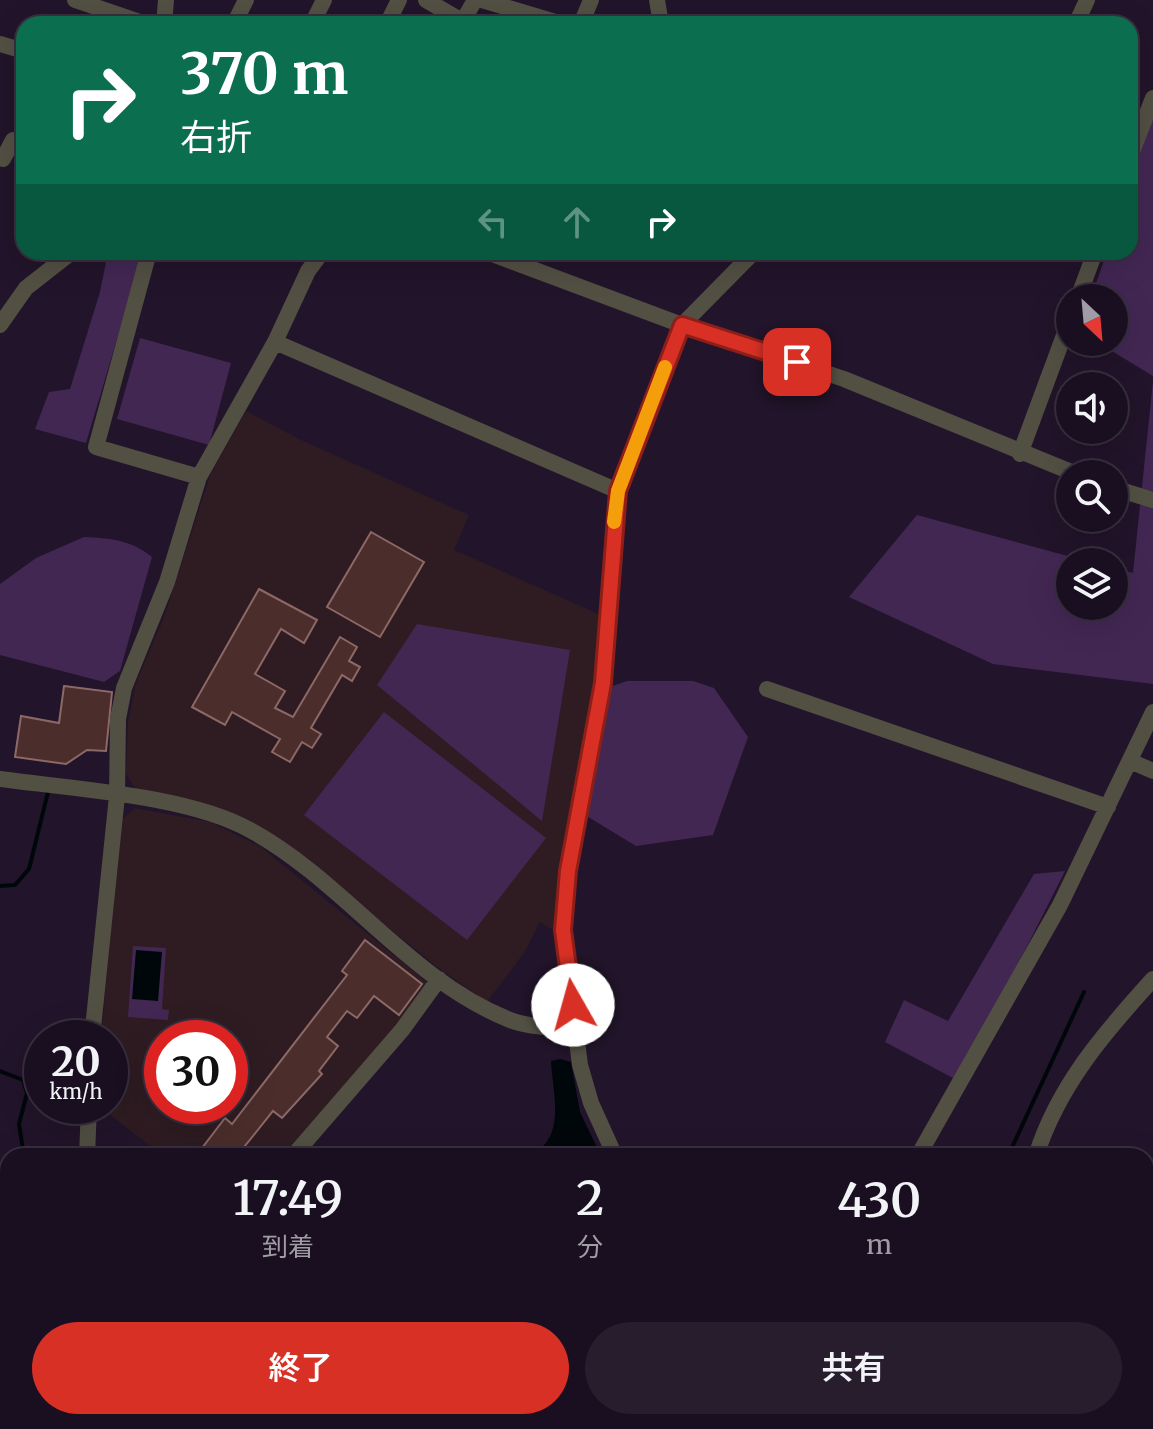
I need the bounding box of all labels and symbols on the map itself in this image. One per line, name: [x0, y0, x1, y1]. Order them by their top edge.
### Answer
north arrow: [1056, 284, 1128, 356]
pin: [763, 328, 831, 396]
position arrow: [531, 963, 615, 1047]
speed limit sign: 30: [144, 1020, 248, 1124]

